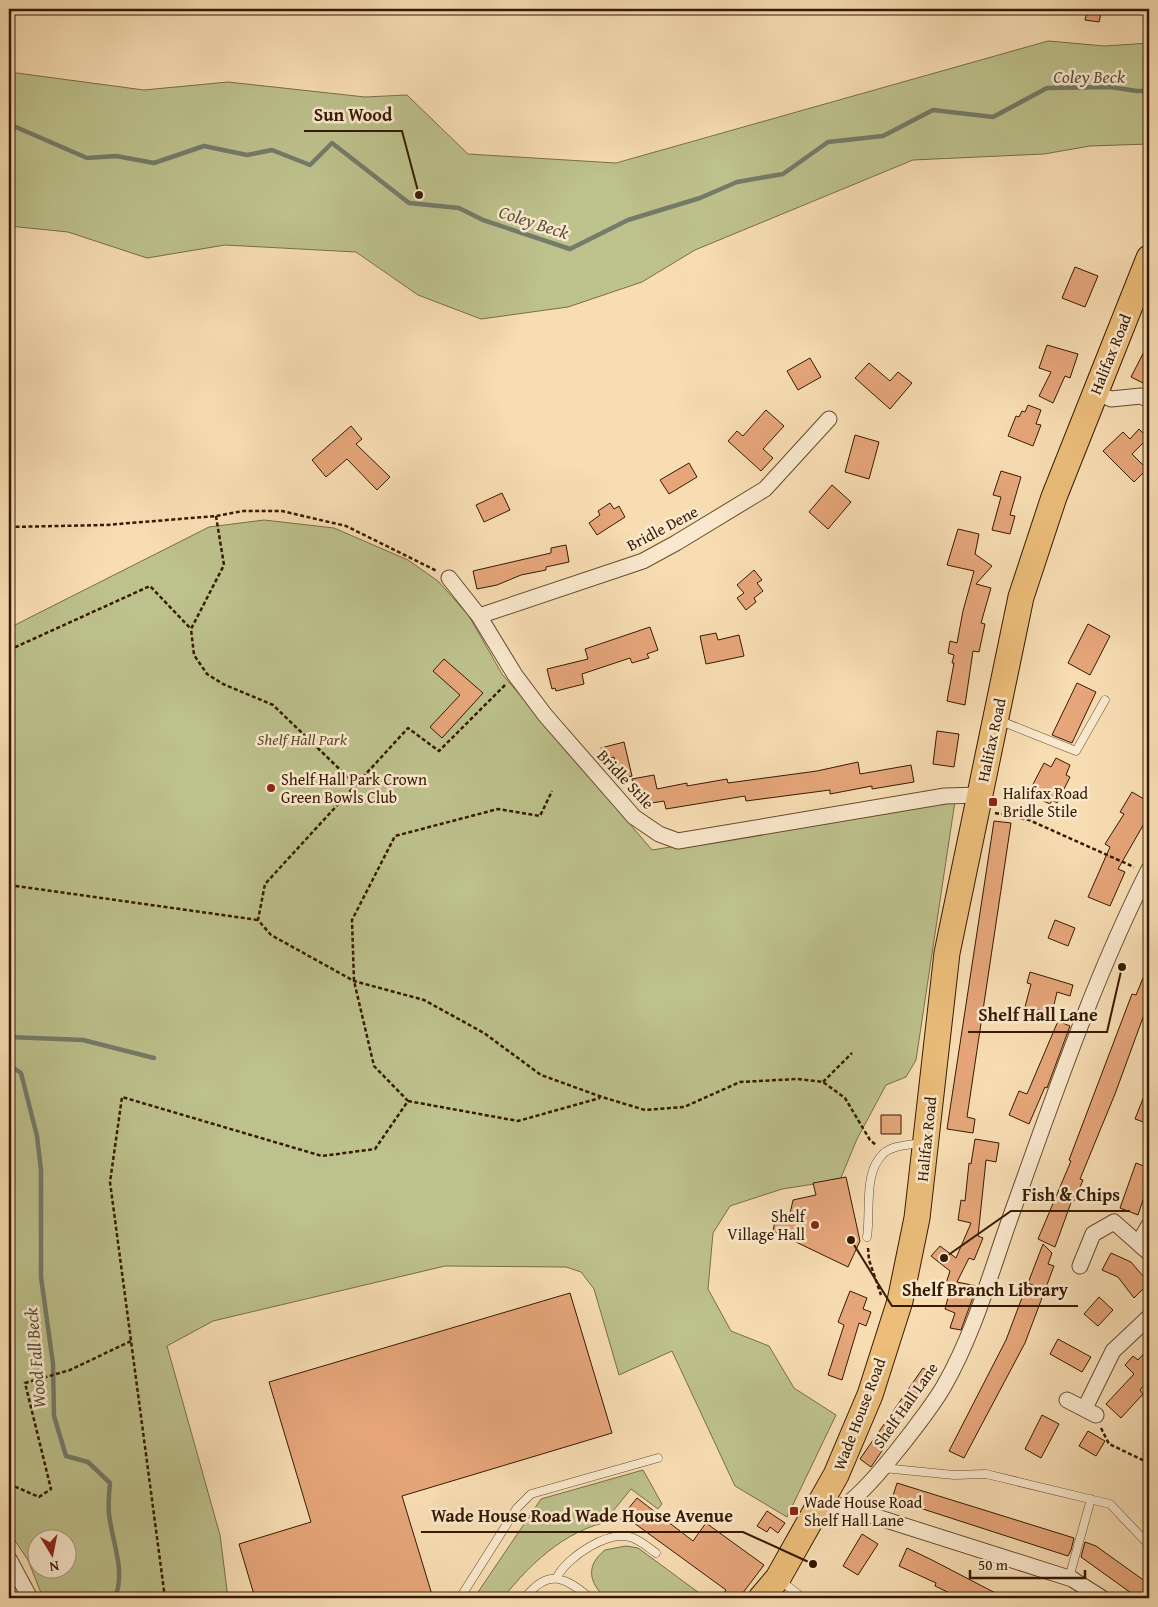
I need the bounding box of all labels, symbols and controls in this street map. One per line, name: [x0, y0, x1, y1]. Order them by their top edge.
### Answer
water label: Coley Beck: [1053, 63, 1126, 90]
callout: Sun Wood: [304, 98, 402, 131]
text: Sun Wood: [314, 101, 393, 128]
water label: Coley Beck: [496, 198, 573, 246]
street label: Halifax Road: [1083, 310, 1137, 398]
street label: Bridle Dene: [622, 499, 702, 557]
street label: Halifax Road: [970, 695, 1012, 784]
park label: Shelf Hall Park: [257, 727, 348, 751]
street label: Bridle Stile: [592, 744, 660, 814]
place label: Shelf Hall Park Crown Green Bowls Club: [281, 767, 427, 809]
place label: Halifax Road Bridle Stile: [1003, 781, 1088, 823]
marker: Shelf Hall Park Crown Green Bowls Club: [265, 782, 277, 794]
marker: Halifax Road Bridle Stile: [987, 796, 999, 808]
callout: Shelf Hall Lane: [968, 999, 1107, 1032]
text: Shelf Hall Lane: [978, 1001, 1098, 1028]
street label: Halifax Road: [910, 1095, 942, 1183]
callout: Fish & Chips: [1011, 1178, 1130, 1211]
text: Fish & Chips: [1022, 1181, 1120, 1208]
place label: Shelf Village Hall: [727, 1204, 807, 1246]
marker: Shelf Village Hall: [809, 1219, 821, 1231]
callout: Shelf Branch Library: [892, 1273, 1078, 1306]
text: Shelf Branch Library: [902, 1276, 1069, 1303]
water label: Wood Fall Beck: [17, 1306, 53, 1409]
street label: Wade House Road: [827, 1354, 892, 1474]
street label: Shelf Hall Lane: [866, 1357, 944, 1453]
place label: Wade House Road Shelf Hall Lane: [804, 1490, 923, 1532]
callout: Wade House Road Wade House Avenue: [421, 1499, 743, 1532]
text: Wade House Road Wade House Avenue: [431, 1502, 733, 1529]
marker: Wade House Road Shelf Hall Lane: [788, 1505, 800, 1517]
north arrow: [28, 1530, 78, 1580]
scale bar: [970, 1547, 1086, 1579]
text: 50 m: [978, 1554, 1009, 1575]
text: N: [47, 1556, 61, 1578]

